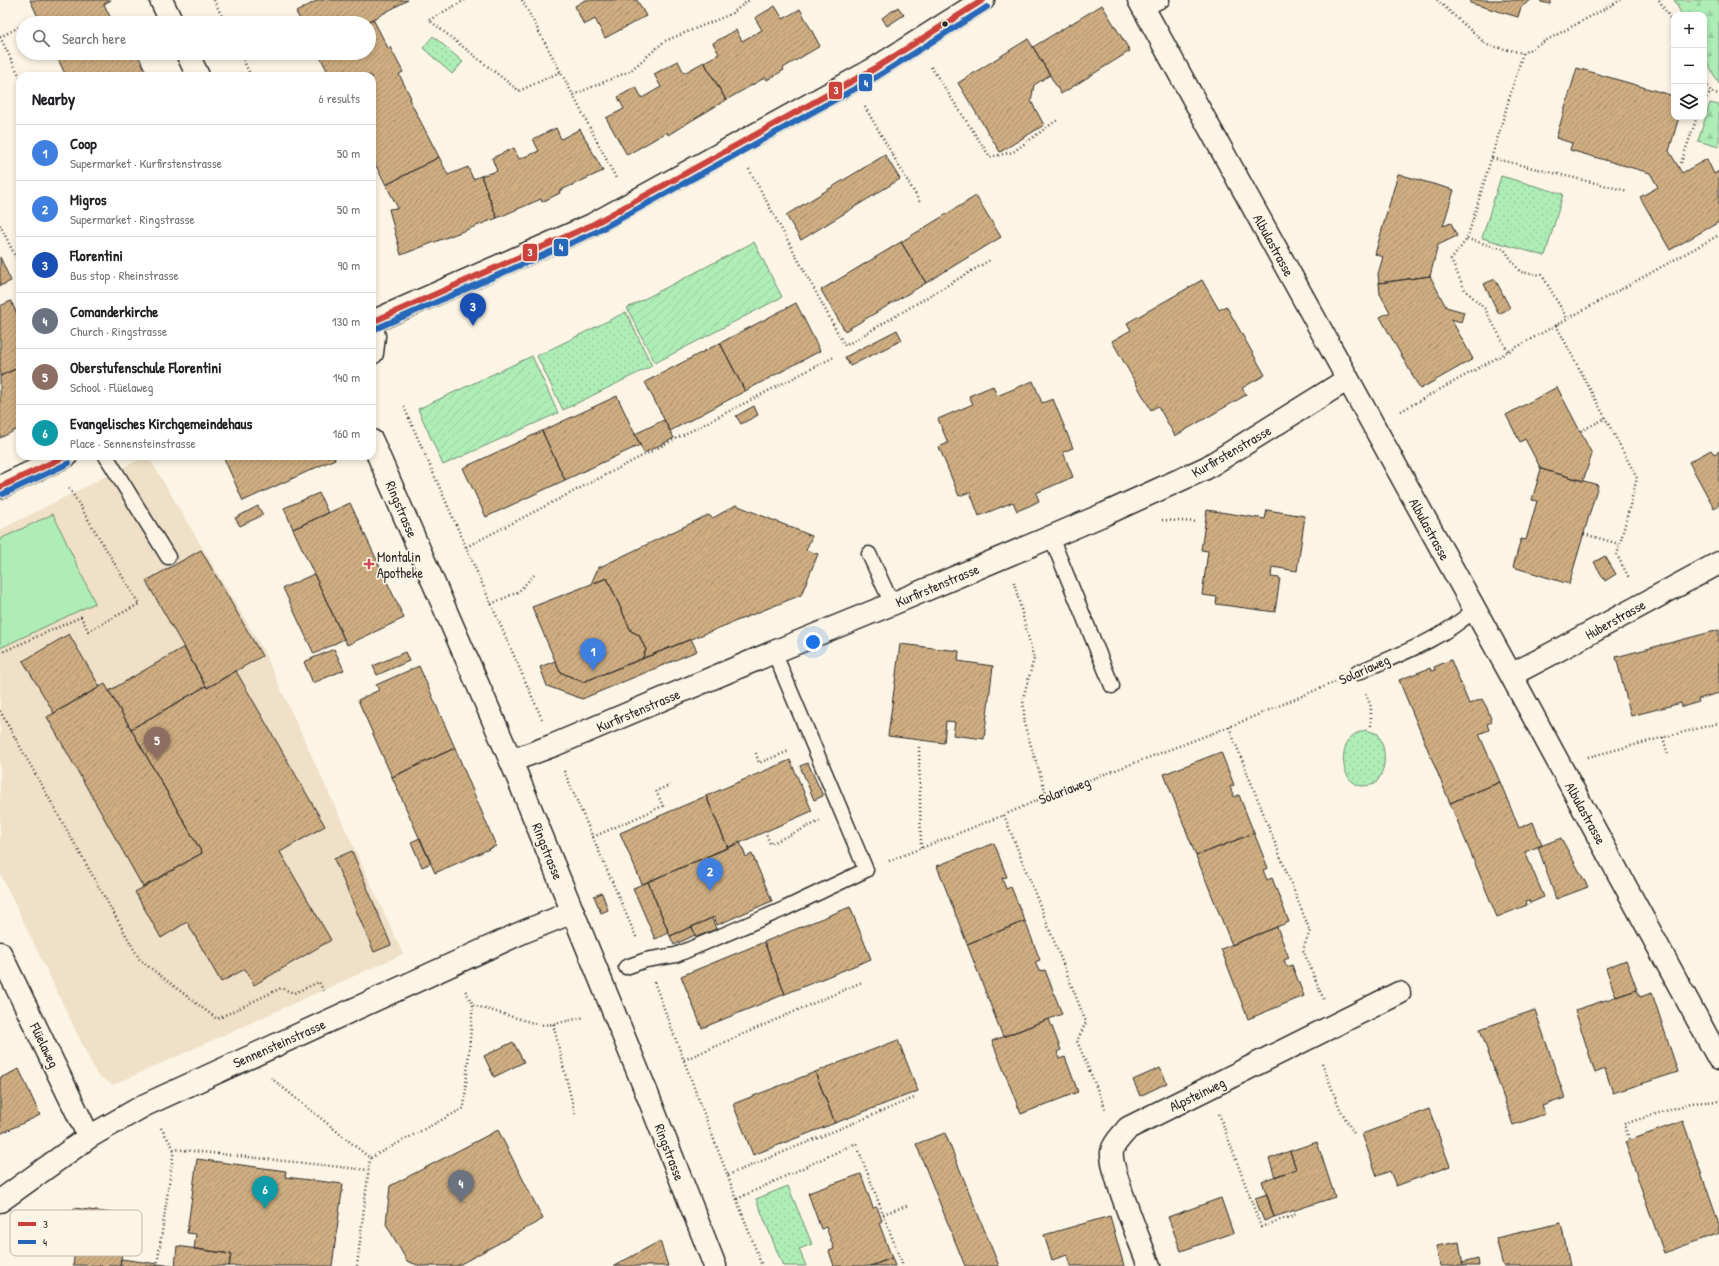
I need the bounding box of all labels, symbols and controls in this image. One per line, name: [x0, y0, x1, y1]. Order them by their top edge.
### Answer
map controls: [1671, 12, 1707, 120]
button: +: [1671, 12, 1707, 48]
search box: [16, 16, 376, 60]
unlabelled marker: [940, 19, 950, 29]
icon: search: [30, 27, 52, 49]
text: Search here: [62, 28, 126, 49]
button: −: [1671, 48, 1707, 84]
line badge: 4: [858, 73, 873, 92]
text: 4: [864, 76, 868, 90]
line badge: 3: [828, 81, 843, 100]
text: 3: [834, 83, 839, 97]
button: layers: [1671, 84, 1707, 120]
text: Nearby: [32, 87, 75, 110]
text: 6 results: [319, 89, 360, 107]
text: Coop: [70, 133, 97, 154]
text: 1: [43, 144, 47, 162]
text: 50 m: [337, 144, 360, 162]
text: Supermarket · Kurfirstenstrasse: [70, 154, 222, 172]
text: Migros: [70, 189, 107, 210]
text: 2: [42, 200, 48, 218]
text: 50 m: [337, 200, 360, 218]
text: Supermarket · Ringstrasse: [70, 210, 195, 228]
street label: Albulastrasse: [1249, 210, 1299, 280]
line badge: 4: [553, 238, 569, 257]
text: 4: [559, 240, 563, 254]
line badge: 3: [522, 243, 538, 262]
text: Florentini: [70, 245, 123, 266]
text: 3: [528, 245, 533, 259]
text: 3: [42, 256, 48, 274]
text: 90 m: [338, 256, 360, 274]
text: Bus stop · Rheinstrasse: [70, 266, 179, 284]
pin: 3: [460, 293, 486, 326]
text: Comanderkirche: [70, 301, 158, 322]
text: 4: [43, 312, 47, 330]
text: 130 m: [332, 312, 360, 330]
text: Church · Ringstrasse: [70, 322, 167, 340]
text: Oberstufenschule Florentini: [70, 357, 222, 378]
text: 5: [42, 368, 48, 386]
text: 140 m: [333, 368, 360, 386]
text: School · Flüelaweg: [70, 378, 153, 396]
text: Evangelisches Kirchgemeindehaus: [70, 413, 252, 434]
street label: Kurfirstenstrasse: [1188, 420, 1275, 481]
text: 6: [42, 424, 48, 442]
text: 160 m: [332, 424, 360, 442]
text: Place · Sennensteinstrasse: [70, 434, 196, 452]
street label: Ringstrasse: [381, 478, 423, 541]
street label: Albulastrasse: [1405, 494, 1455, 564]
place label: Montalin Apotheke: [377, 547, 424, 583]
marker: Montalin Apotheke: [364, 559, 374, 569]
street label: Kurfirstenstrasse: [892, 559, 982, 611]
street label: Huberstrasse: [1581, 594, 1649, 643]
your location: [803, 632, 823, 652]
pin: 1: [580, 638, 606, 671]
street label: Solariaweg: [1336, 649, 1393, 689]
street label: Kurfirstenstrasse: [593, 684, 683, 736]
pin: 5: [144, 727, 170, 760]
street label: Solariaweg: [1036, 772, 1093, 809]
street label: Albulastrasse: [1561, 778, 1611, 848]
street label: Ringstrasse: [527, 820, 568, 883]
pin: 2: [697, 858, 723, 891]
street label: Sennensteinstrasse: [230, 1014, 329, 1072]
street label: Flüelaweg: [25, 1019, 64, 1071]
street label: Alpsteinweg: [1166, 1072, 1229, 1117]
street label: Ringstrasse: [650, 1121, 690, 1184]
pin: 4: [448, 1170, 474, 1203]
pin: 6: [252, 1176, 278, 1209]
legend: [10, 1210, 142, 1256]
text: 3: [43, 1217, 48, 1231]
text: 4: [43, 1235, 47, 1249]

